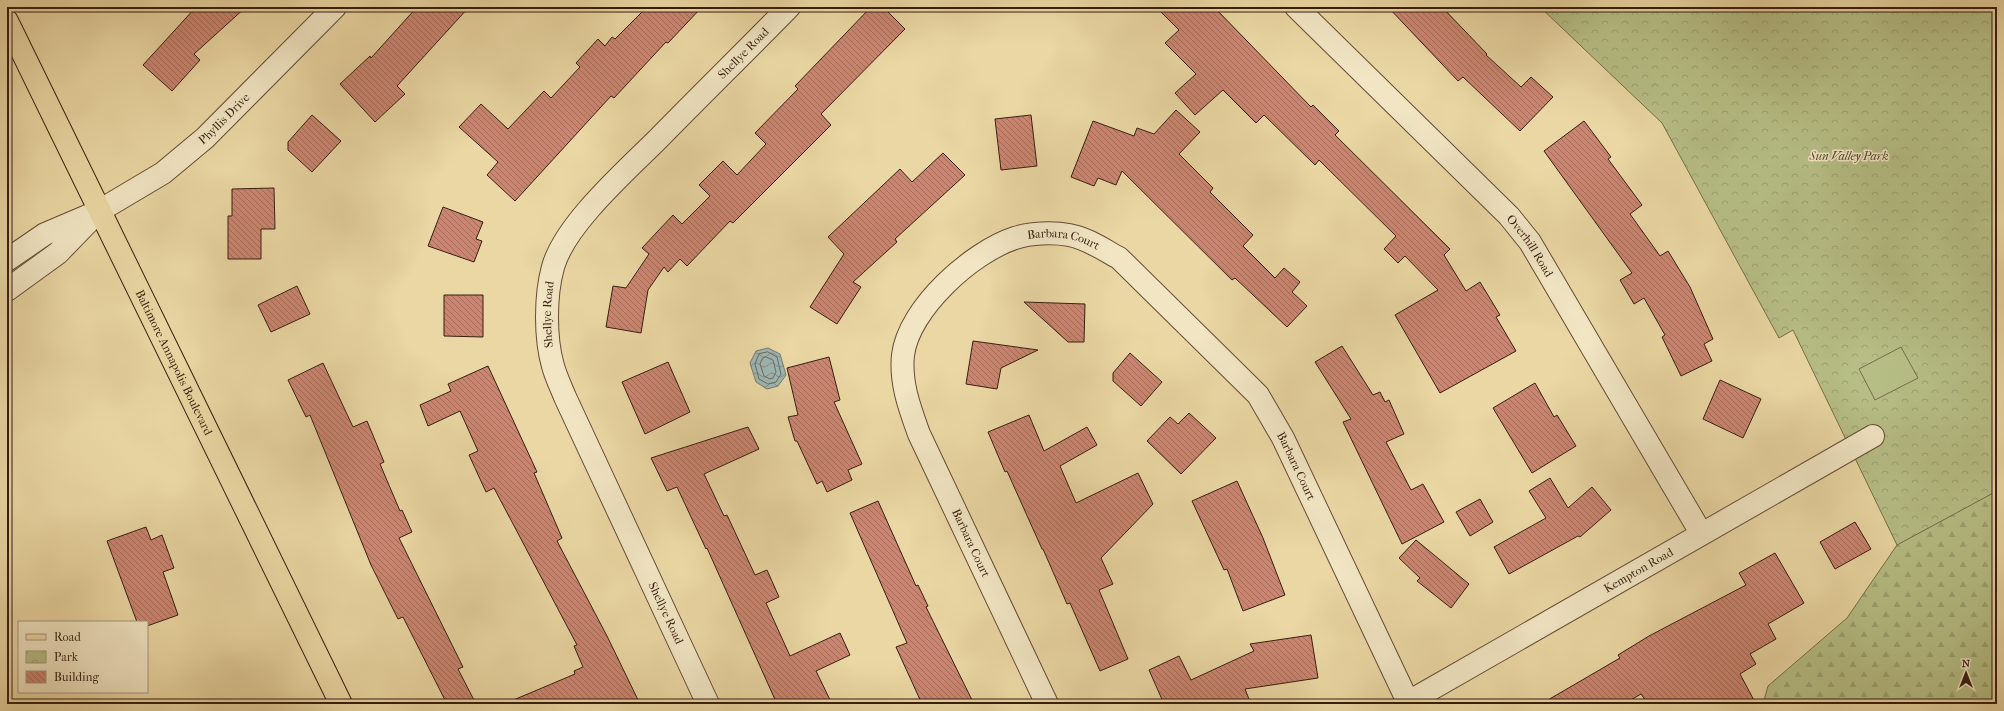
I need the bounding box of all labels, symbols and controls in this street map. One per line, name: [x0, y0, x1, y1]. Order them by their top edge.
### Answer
street label: Shellye Road: [715, 24, 772, 82]
street label: Phyllis Drive: [196, 90, 253, 147]
park label: Sun Valley Park: [1808, 149, 1889, 163]
street label: Overhill Road: [1504, 212, 1556, 280]
street label: Barbara Court: [1026, 226, 1103, 253]
street label: Shellye Road: [540, 280, 557, 349]
street label: Baltimore Annapolis Boulevard: [132, 287, 216, 438]
street label: Barbara Court: [1274, 429, 1319, 503]
street label: Barbara Court: [949, 507, 993, 580]
street label: Kempton Road: [1601, 545, 1676, 596]
street label: Shellye Road: [646, 580, 687, 647]
legend: [18, 621, 148, 693]
text: Road: [54, 630, 81, 644]
text: Park: [54, 650, 79, 664]
north arrow: [1946, 653, 1986, 693]
text: N: [1962, 657, 1971, 670]
text: Building: [54, 670, 99, 684]

